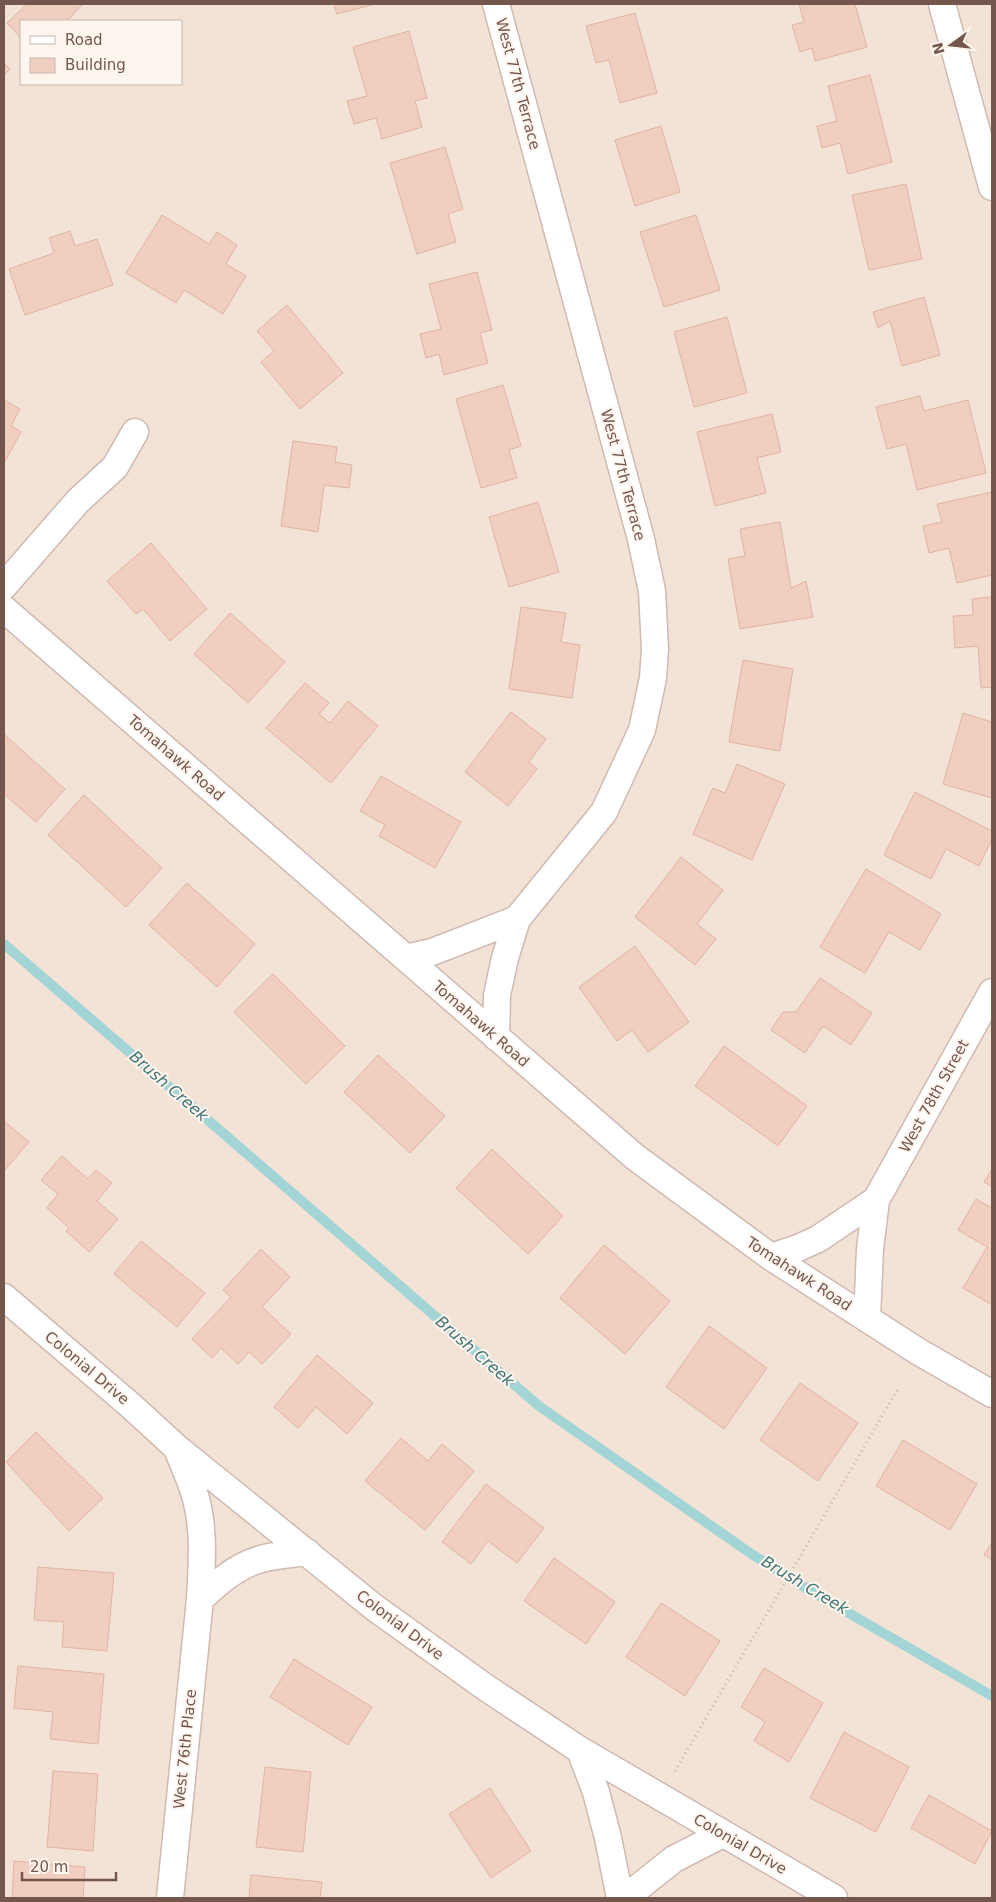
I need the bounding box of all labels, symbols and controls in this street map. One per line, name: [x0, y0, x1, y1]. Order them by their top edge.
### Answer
street label: West 77th Terrace: [492, 16, 544, 152]
legend: [20, 20, 182, 85]
north arrow: [926, 20, 976, 70]
text: Road: [65, 31, 103, 49]
text: N: [929, 41, 948, 56]
text: Building: [65, 56, 126, 74]
street label: West 77th Terrace: [597, 407, 649, 543]
street label: Tomahawk Road: [123, 711, 228, 805]
street label: Tomahawk Road: [428, 977, 533, 1071]
street label: West 78th Street: [895, 1036, 973, 1156]
water label: Brush Creek: [126, 1047, 213, 1126]
street label: Tomahawk Road: [742, 1233, 855, 1315]
water label: Brush Creek: [432, 1312, 519, 1391]
street label: Colonial Drive: [41, 1327, 133, 1409]
water label: Brush Creek: [758, 1552, 853, 1619]
street label: Colonial Drive: [353, 1586, 447, 1664]
street label: West 76th Place: [170, 1688, 200, 1810]
street label: Colonial Drive: [690, 1810, 790, 1878]
scale bar: [22, 1850, 116, 1882]
text: 20 m: [30, 1858, 68, 1876]

